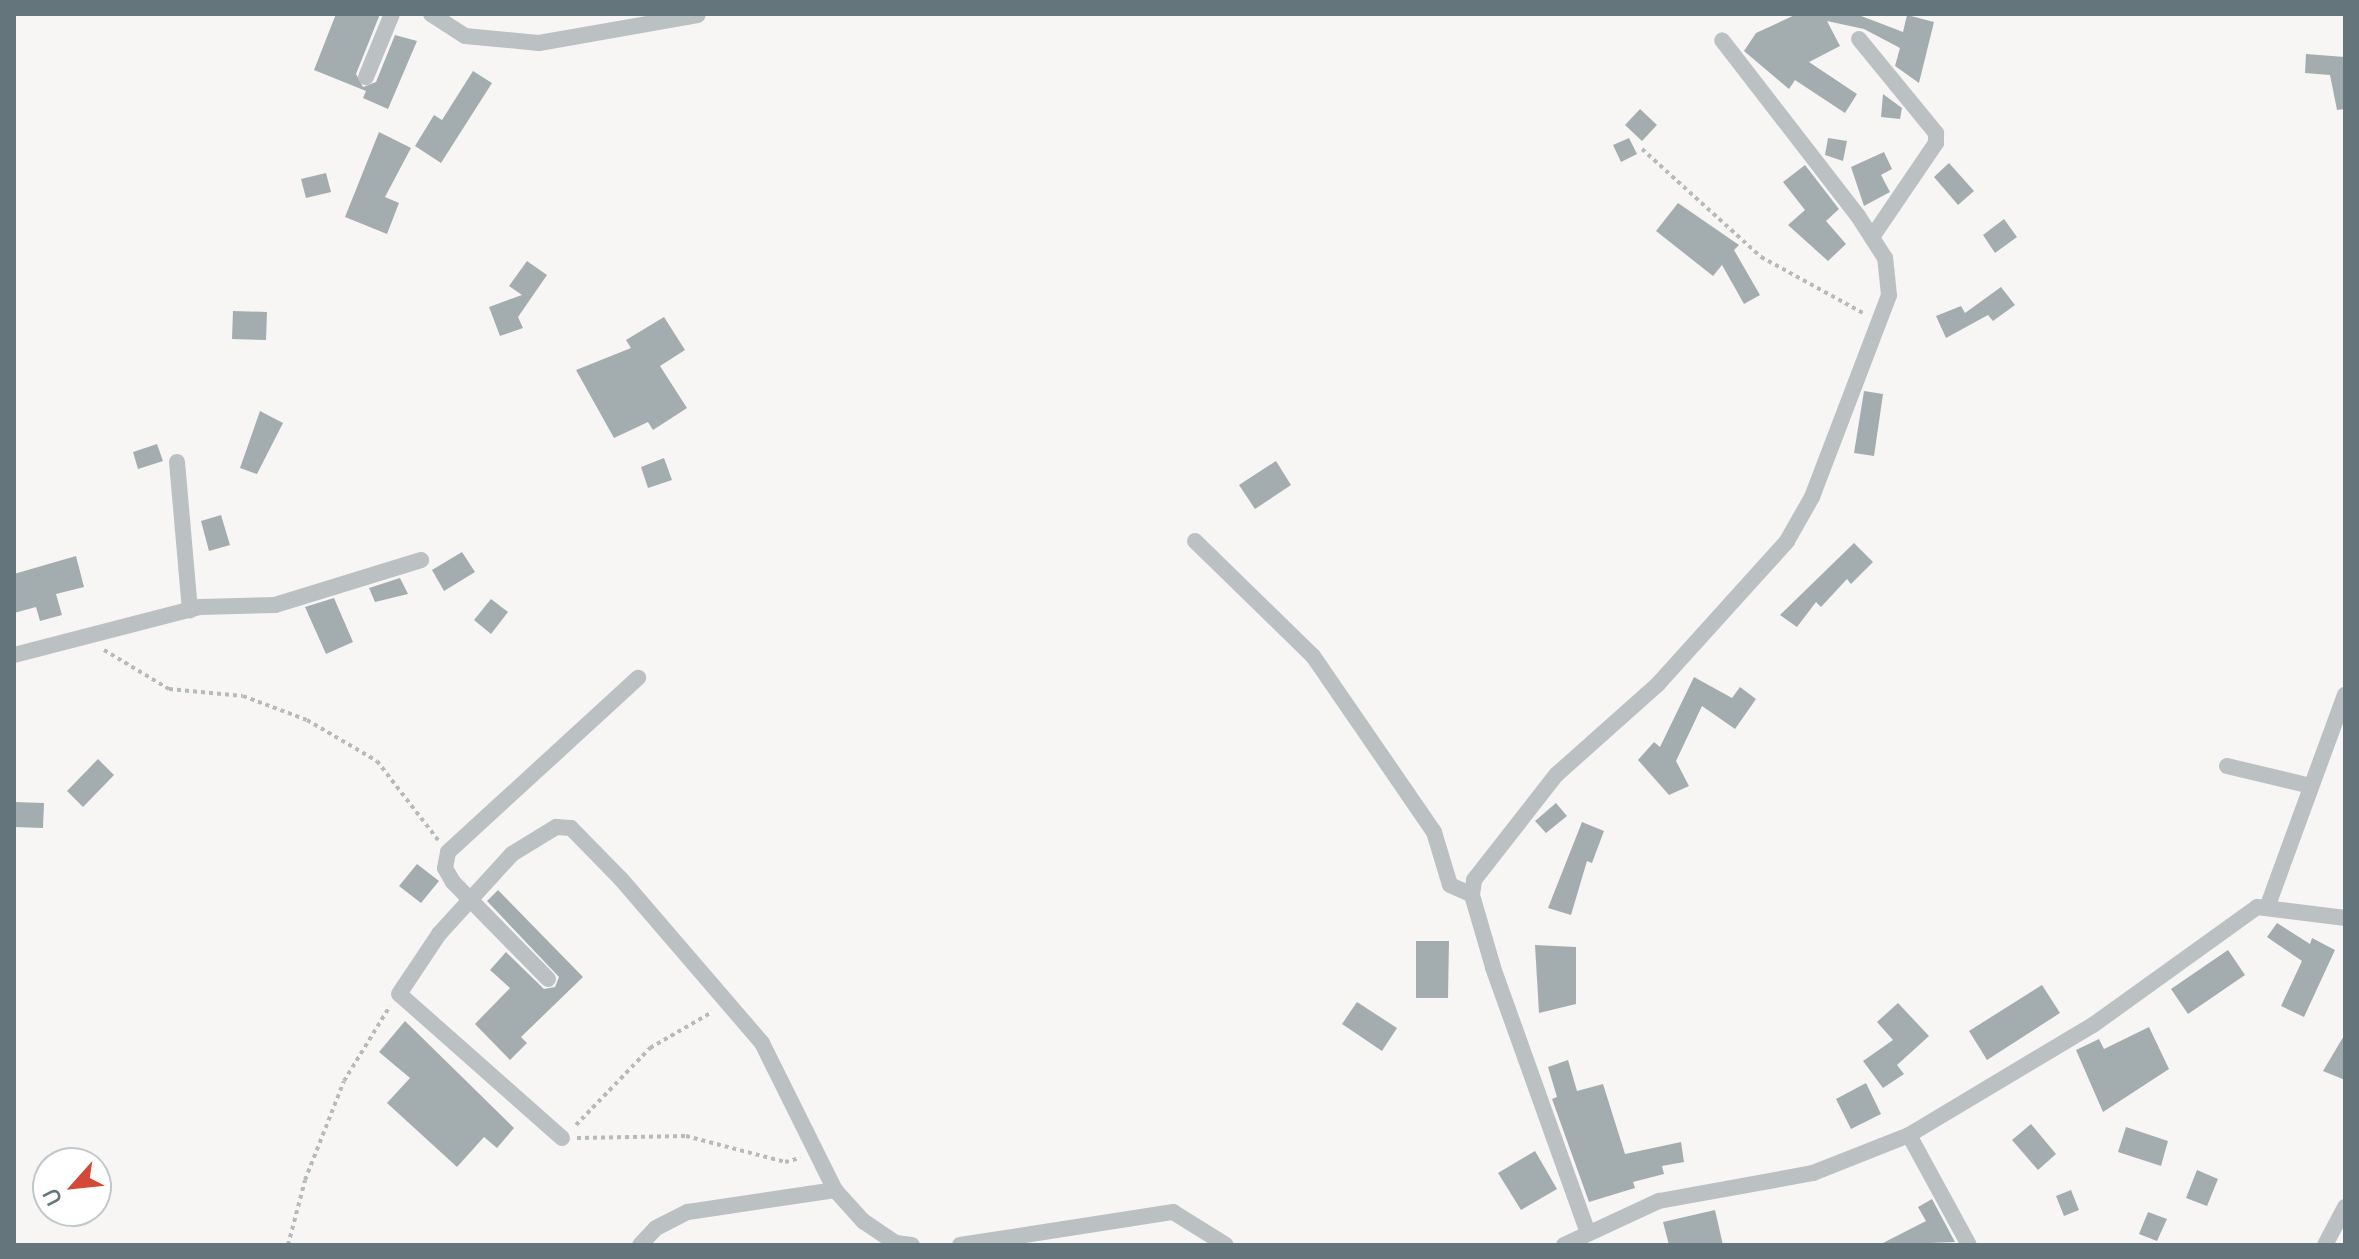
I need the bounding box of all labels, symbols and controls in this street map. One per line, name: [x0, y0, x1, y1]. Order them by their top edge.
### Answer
north arrow: [32, 1147, 112, 1227]
text: U: [35, 1183, 69, 1211]

